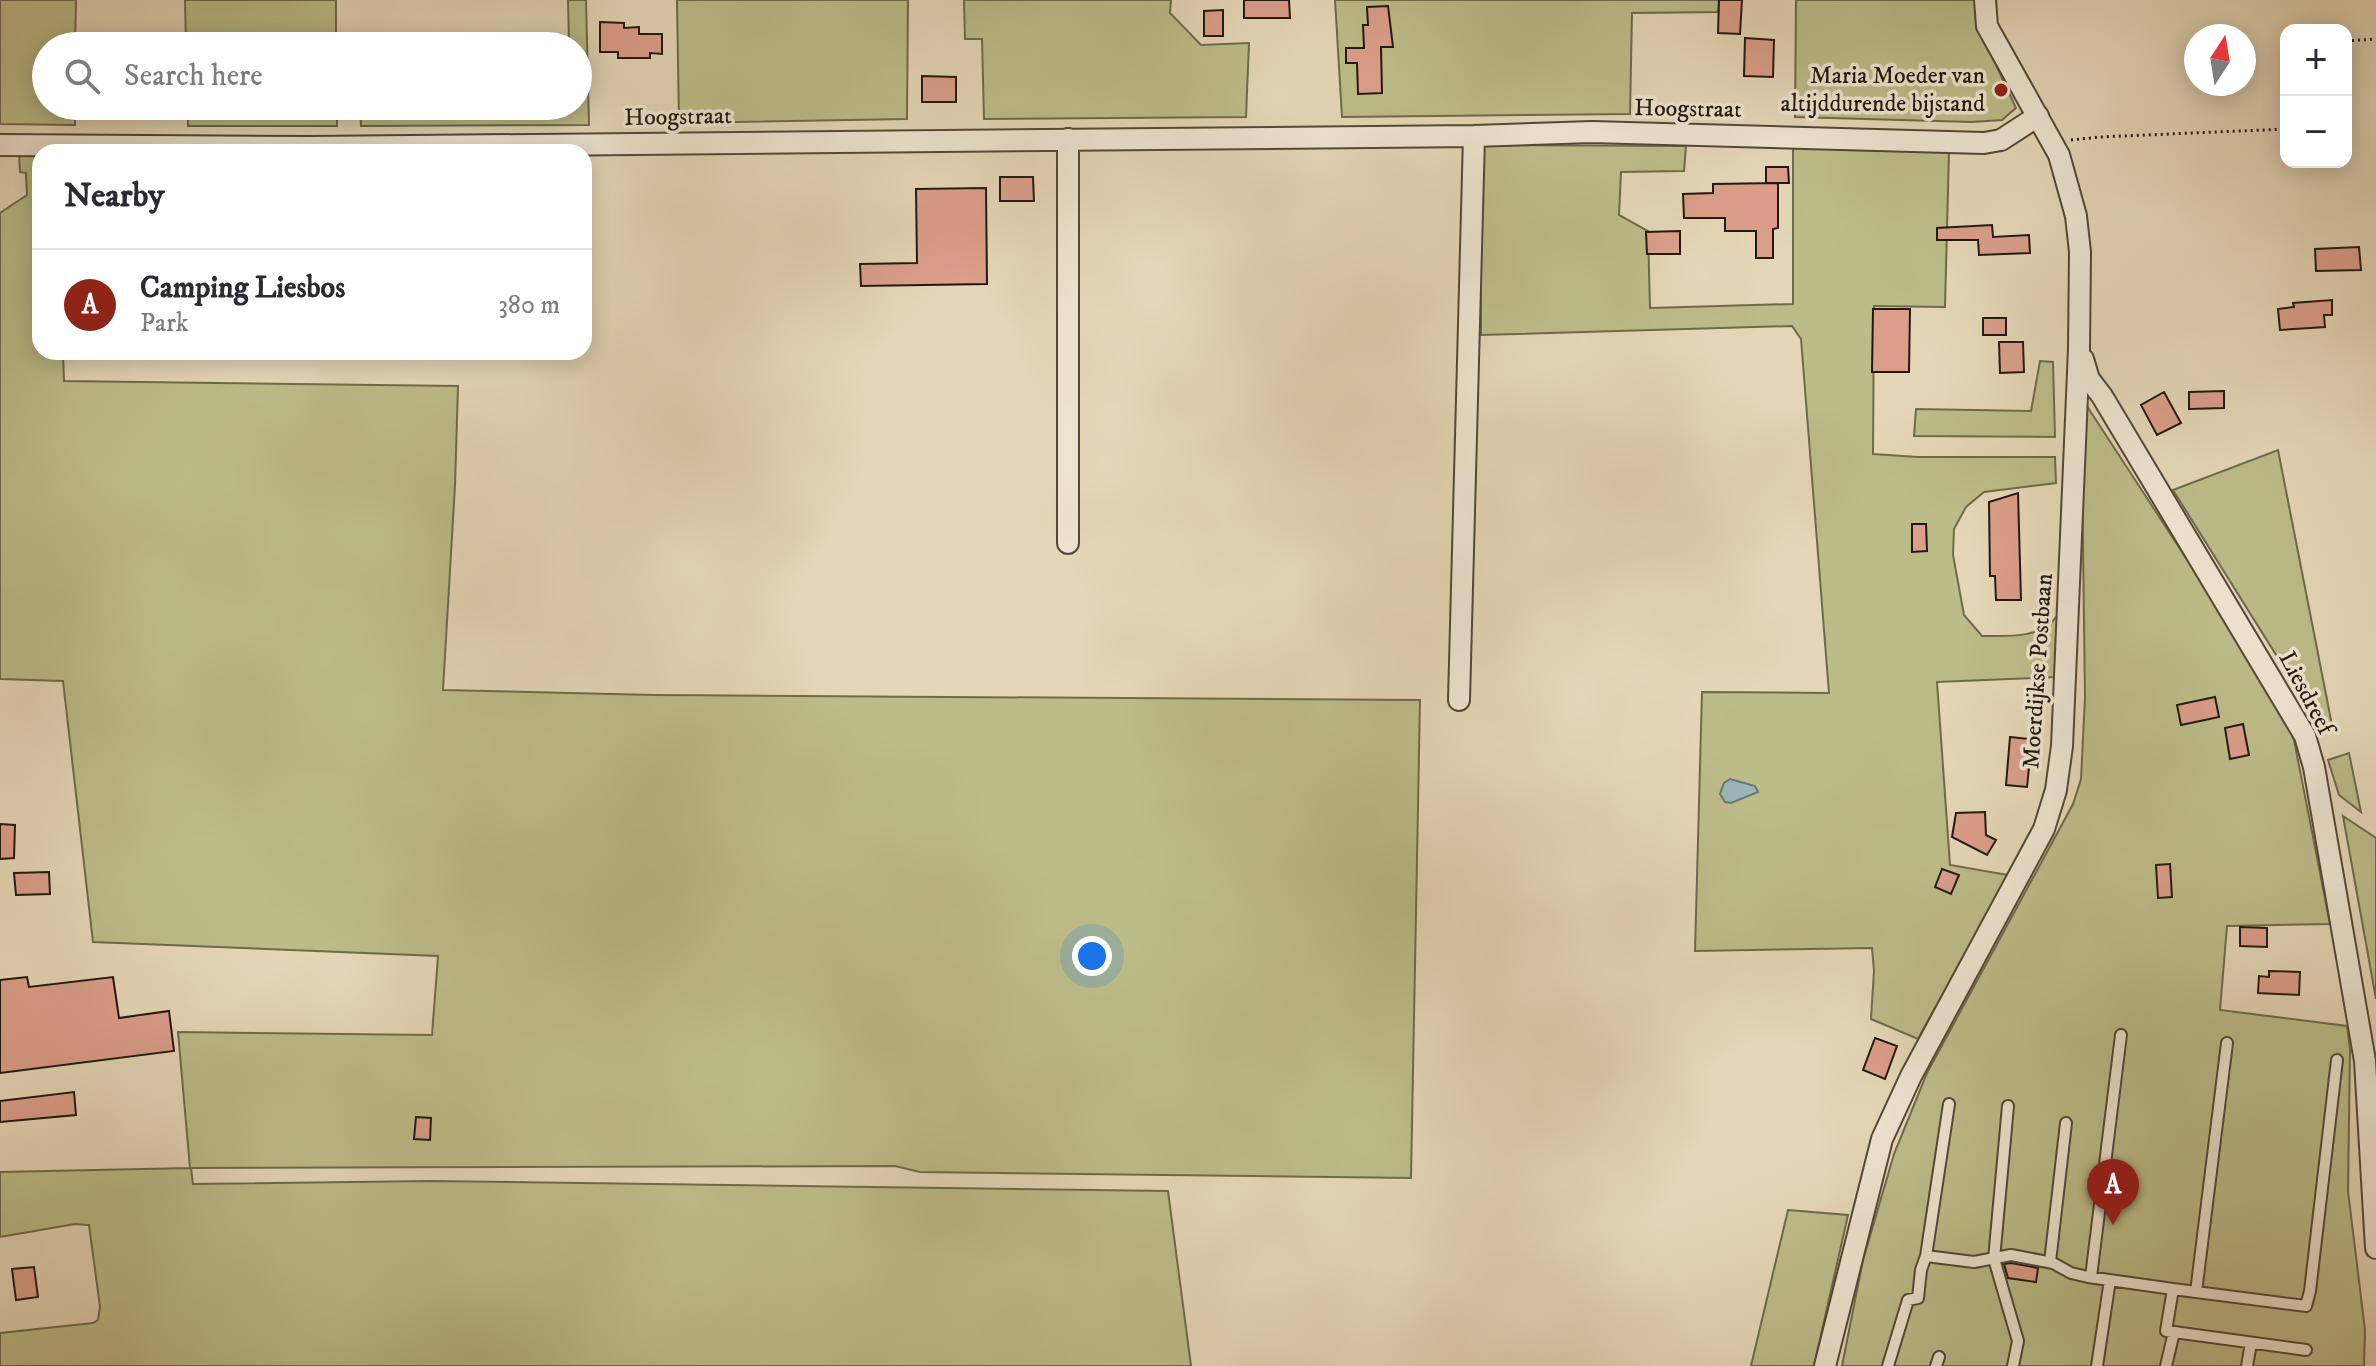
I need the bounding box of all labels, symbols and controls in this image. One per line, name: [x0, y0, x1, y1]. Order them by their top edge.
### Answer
north arrow: [2184, 24, 2256, 96]
map controls: [2280, 24, 2352, 168]
button: +: [2280, 24, 2352, 96]
search box: [32, 32, 592, 120]
icon: search: [60, 54, 104, 98]
text: Search here: [124, 58, 263, 95]
place label: Maria Moeder van altijddurende bijstand: [1781, 61, 1985, 119]
marker: Maria Moeder van altijddurende bijstand: [1992, 81, 2010, 99]
street label: Hoogstraat: [1634, 93, 1742, 125]
button: −: [2280, 96, 2352, 168]
street label: Hoogstraat: [624, 101, 732, 133]
text: Nearby: [64, 175, 165, 217]
text: Camping Liesbos: [140, 270, 345, 307]
text: A: [82, 289, 98, 322]
text: 380 m: [498, 289, 560, 322]
text: Park: [140, 307, 189, 340]
street label: Moerdijkse Postbaan: [2016, 572, 2060, 770]
street label: Liesdreef: [2272, 646, 2342, 743]
your location: [1072, 936, 1112, 976]
pin: A: [2087, 1159, 2139, 1225]

